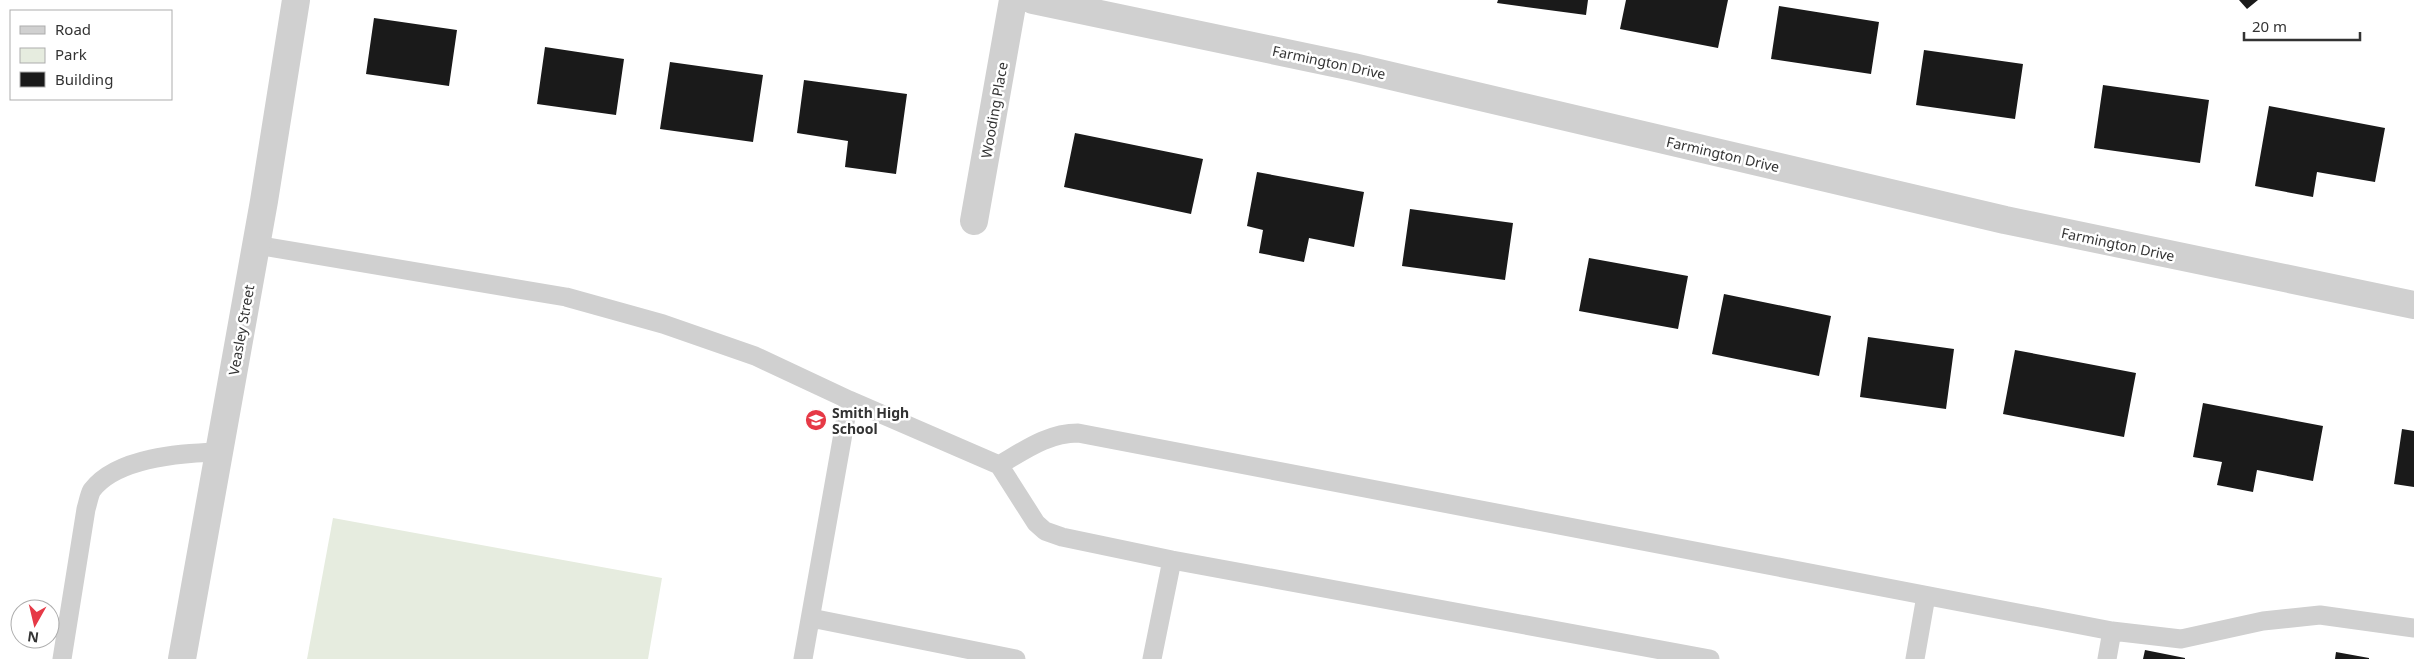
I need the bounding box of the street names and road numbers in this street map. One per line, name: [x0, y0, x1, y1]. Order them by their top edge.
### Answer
street label: Farmington Drive: [1271, 41, 1387, 83]
street label: Wooding Place: [976, 60, 1012, 160]
street label: Farmington Drive: [1665, 132, 1781, 176]
street label: Farmington Drive: [2060, 223, 2176, 265]
street label: Veasley Street: [224, 283, 258, 377]

